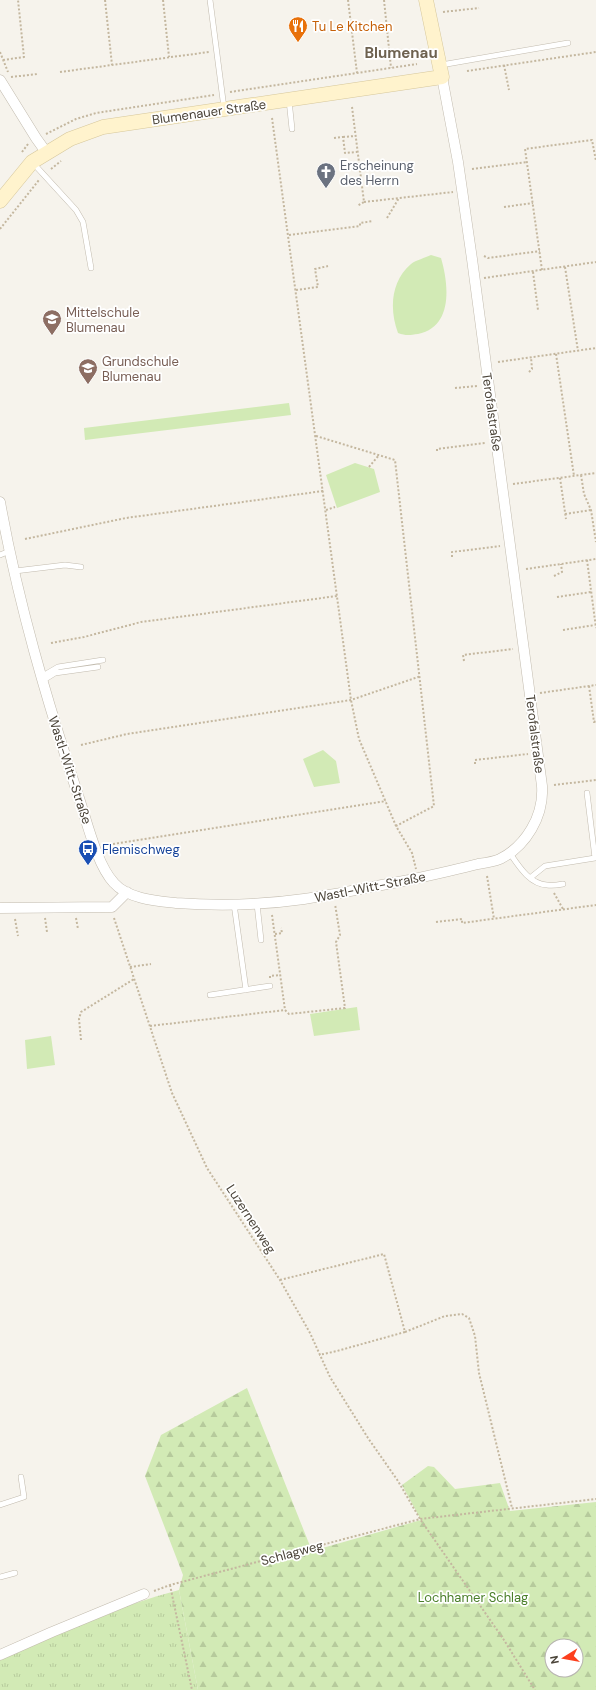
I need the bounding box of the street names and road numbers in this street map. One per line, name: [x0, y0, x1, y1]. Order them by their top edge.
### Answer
street label: Blumenauer Straße: [151, 96, 267, 128]
street label: Terofalstraße: [478, 372, 506, 452]
street label: Terofalstraße: [522, 694, 548, 774]
street label: Wastl-Witt-Straße: [44, 714, 96, 826]
street label: Wastl-Witt-Straße: [313, 868, 427, 906]
street label: Luzernenweg: [222, 1181, 280, 1257]
street label: Schlagweg: [259, 1537, 325, 1569]

